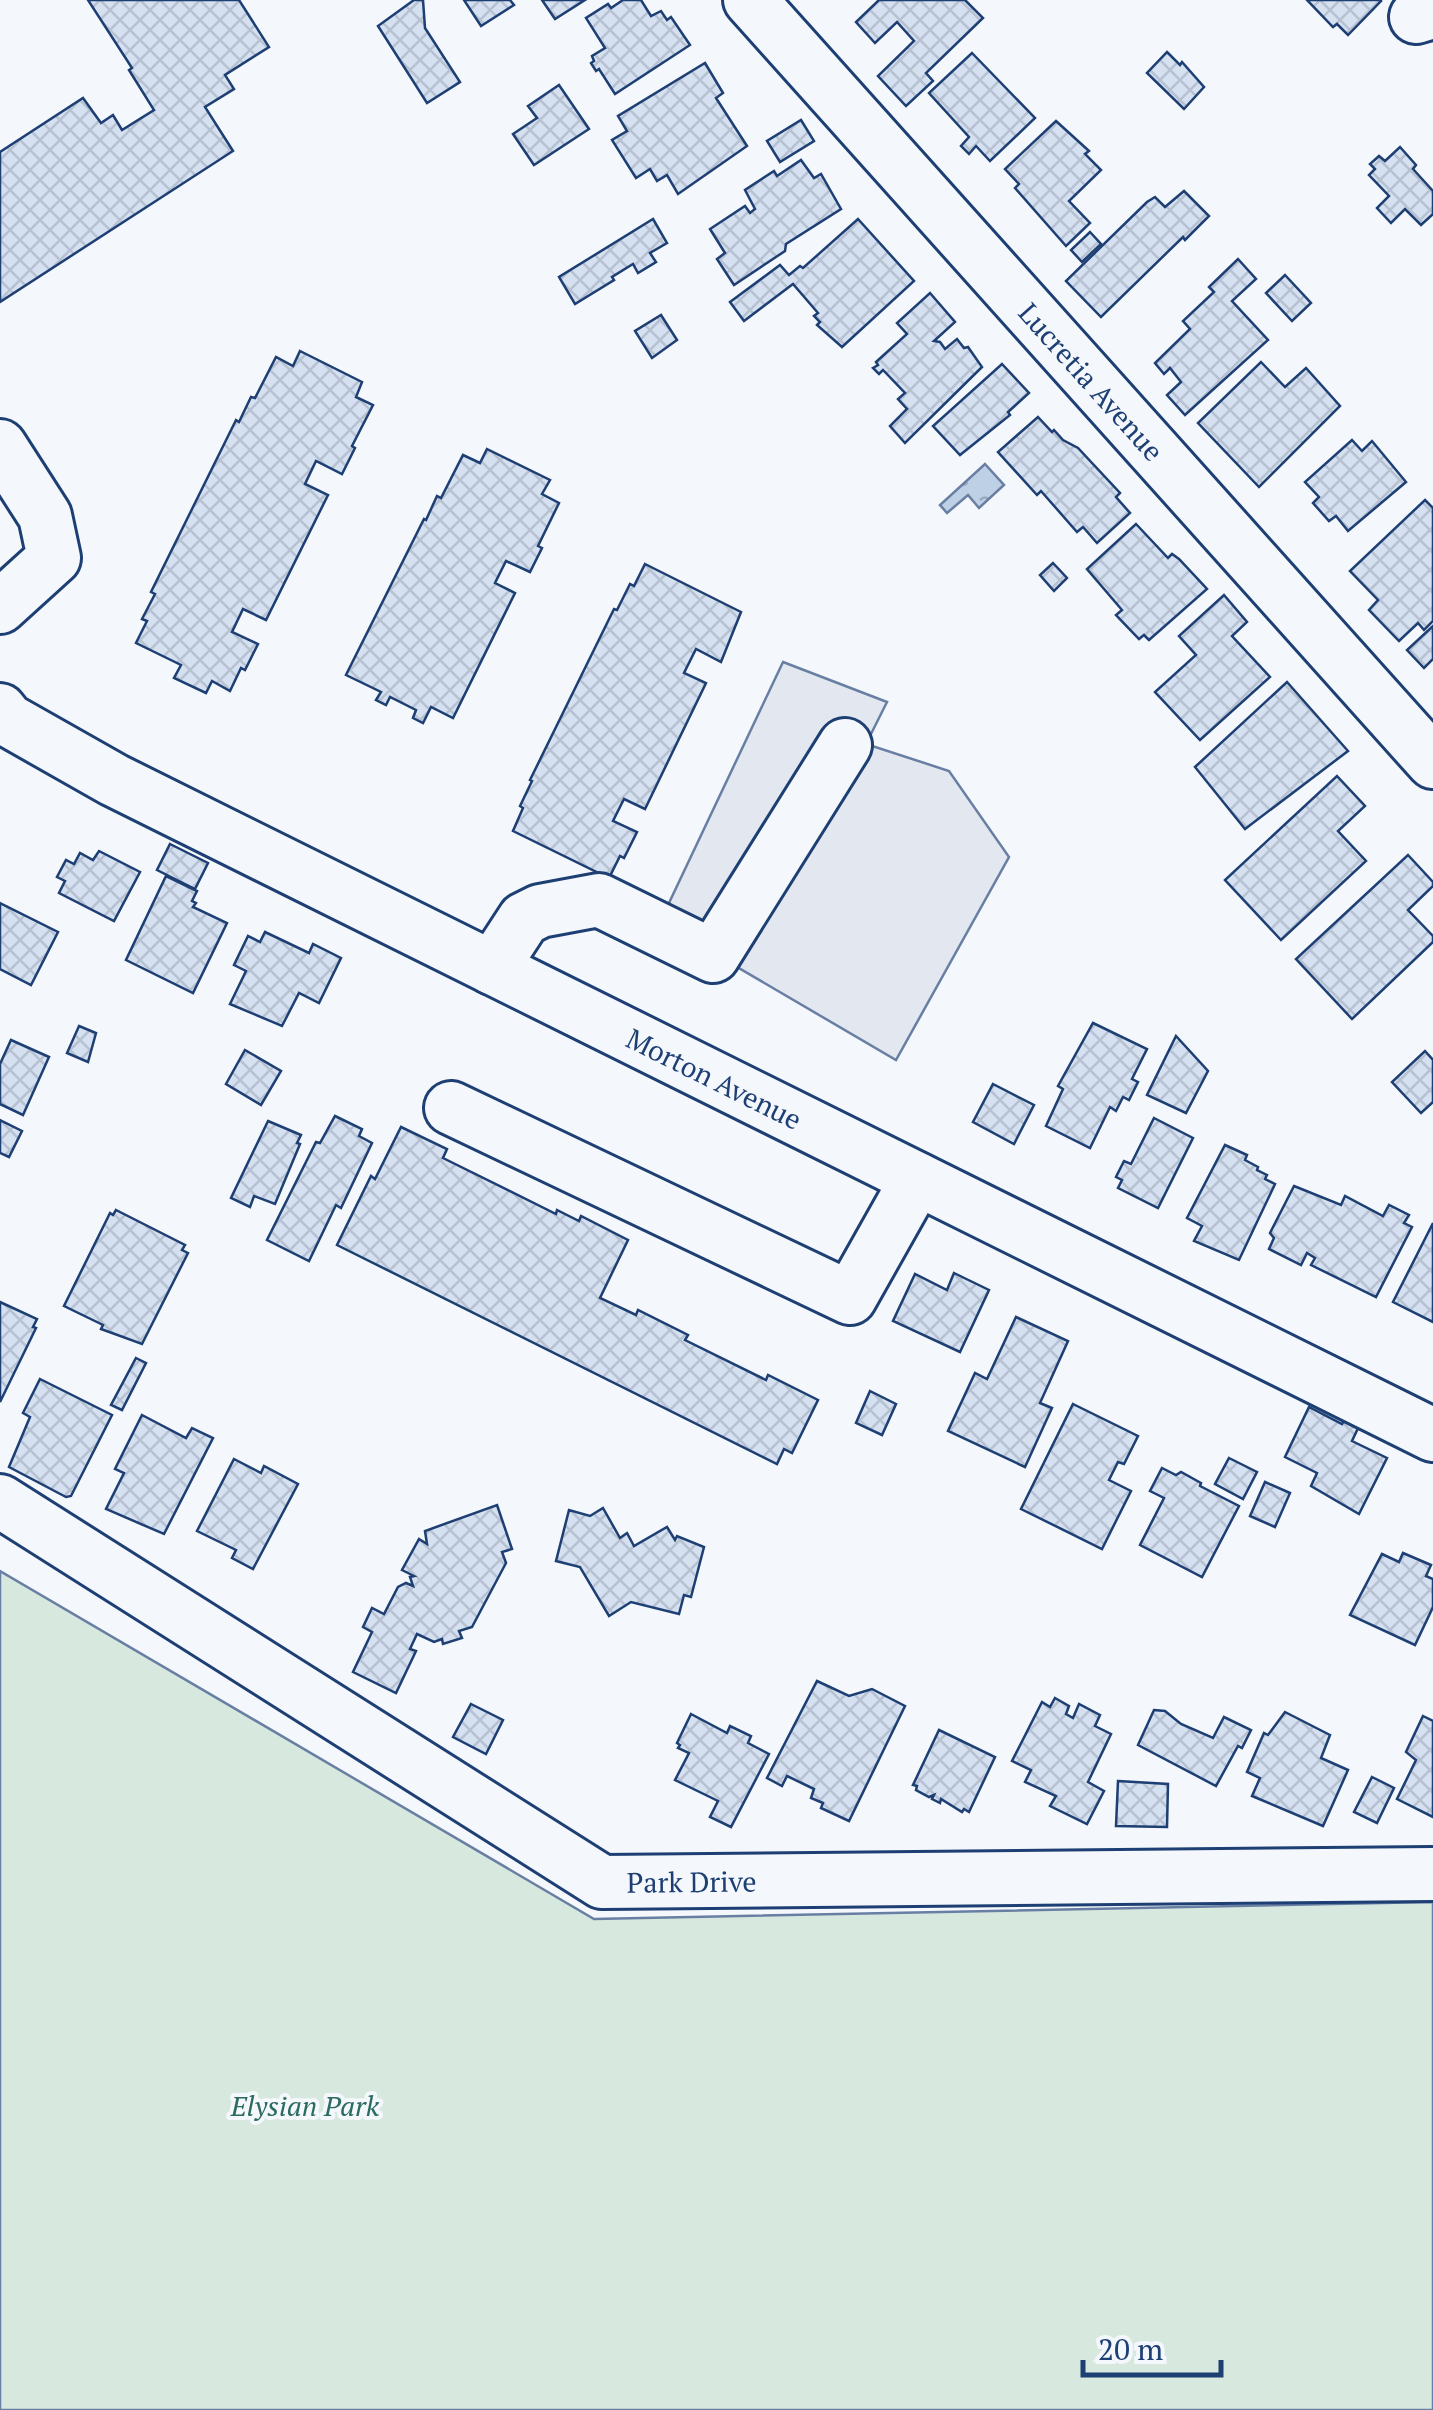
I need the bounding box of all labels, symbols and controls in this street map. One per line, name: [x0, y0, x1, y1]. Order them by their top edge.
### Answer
street label: Lucretia Avenue: [1011, 294, 1172, 468]
street label: Morton Avenue: [621, 1019, 808, 1137]
street label: Park Drive: [627, 1862, 757, 1900]
park label: Elysian Park: [230, 2087, 380, 2124]
scale bar: [1083, 2315, 1220, 2377]
text: 20 m: [1098, 2329, 1163, 2369]

